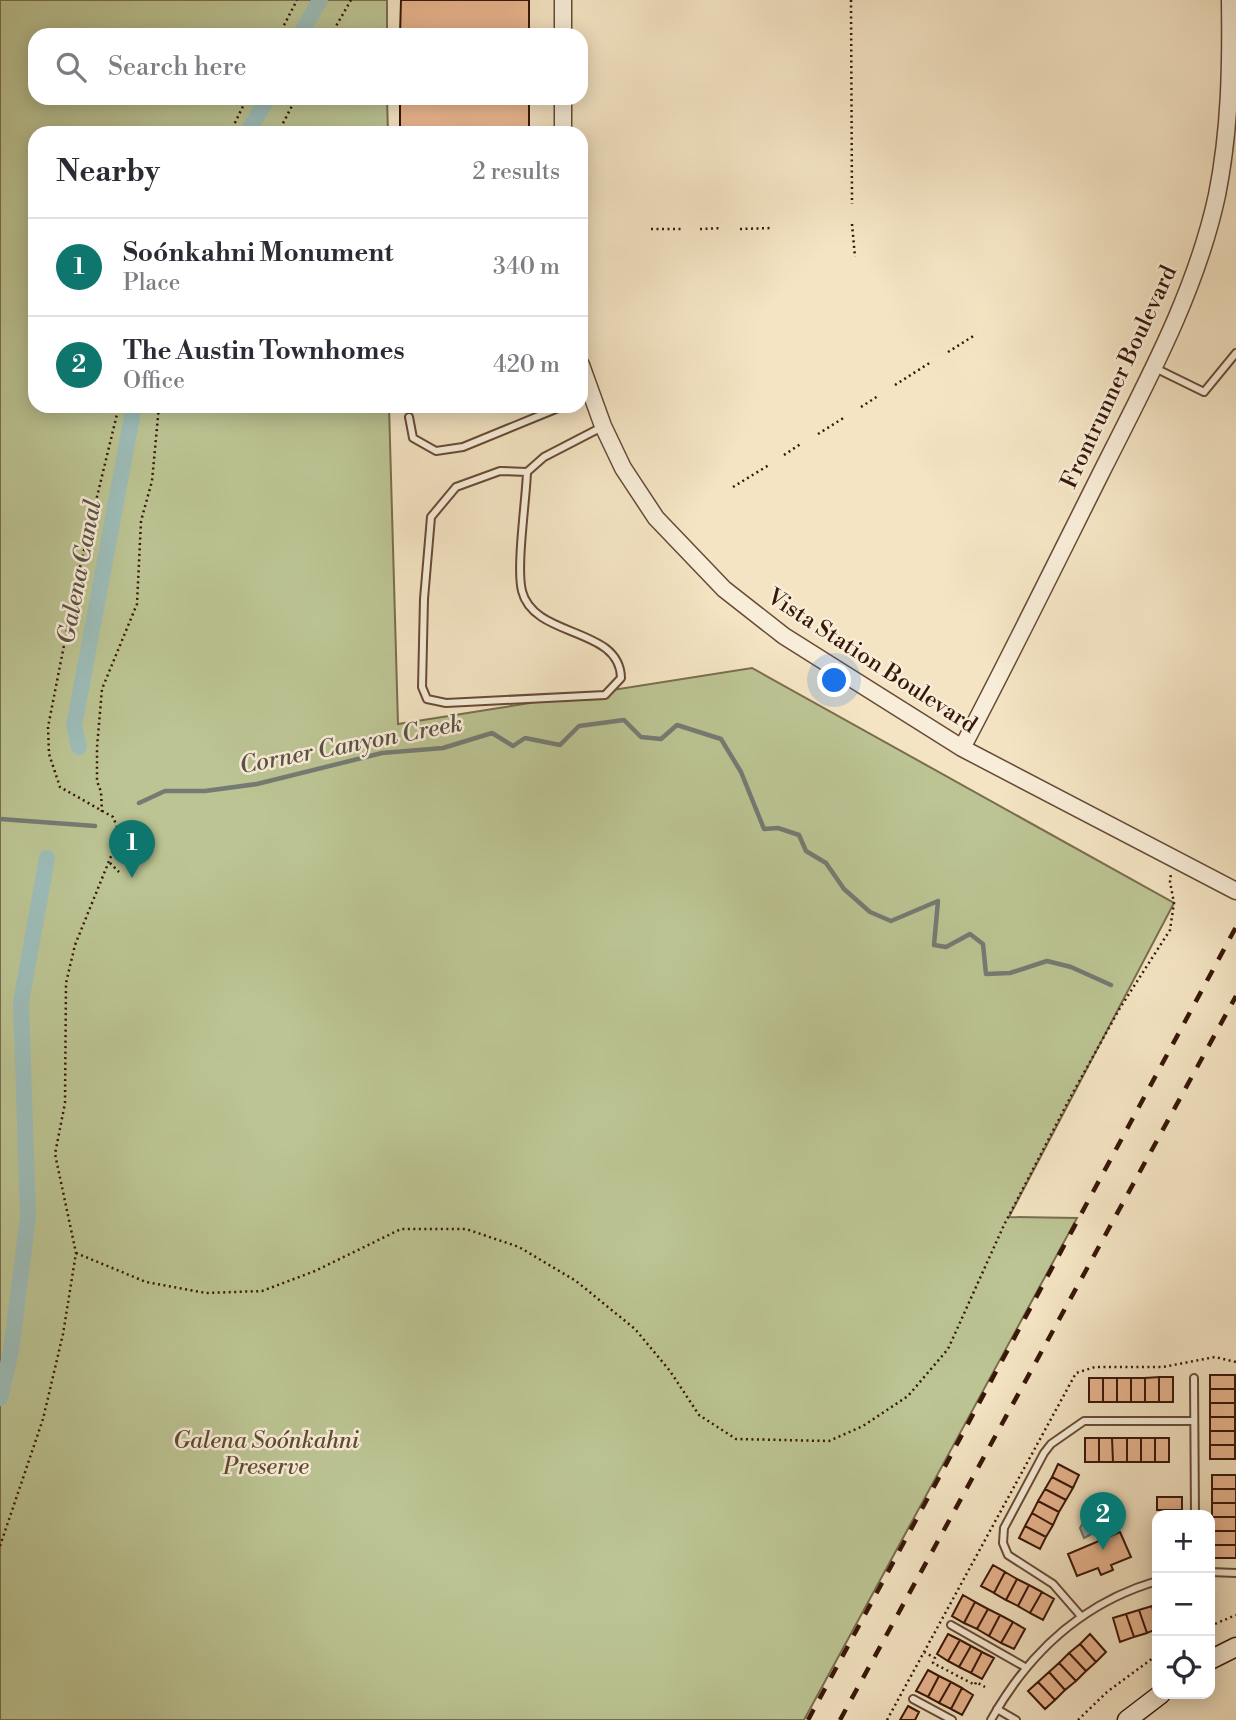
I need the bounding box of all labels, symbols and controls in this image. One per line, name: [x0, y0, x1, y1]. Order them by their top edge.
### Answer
search box: [28, 28, 588, 105]
icon: search: [52, 48, 90, 86]
text: Search here: [108, 51, 247, 83]
text: Nearby: [56, 153, 160, 191]
text: 2 results: [473, 158, 560, 186]
text: Soónkahni Monument: [123, 237, 393, 269]
text: 1: [73, 253, 85, 281]
text: 340 m: [493, 253, 560, 281]
street label: Frontrunner Boulevard: [1055, 261, 1183, 493]
text: Place: [123, 269, 180, 297]
text: The Austin Townhomes: [123, 335, 405, 367]
text: 2: [72, 351, 86, 379]
text: 420 m: [493, 351, 560, 379]
text: Office: [123, 367, 185, 395]
water label: Galena Canal: [51, 497, 109, 647]
street label: Vista Station Boulevard: [761, 582, 982, 739]
your location: [817, 663, 851, 697]
water label: Corner Canyon Creek: [237, 709, 465, 781]
pin: 1: [109, 820, 155, 878]
park label: Galena Soónkahni Preserve: [173, 1427, 360, 1481]
pin: 2: [1080, 1492, 1126, 1550]
map controls: [1152, 1510, 1215, 1699]
button: +: [1152, 1510, 1215, 1573]
button: −: [1152, 1573, 1215, 1636]
button: locate: [1152, 1636, 1215, 1699]

